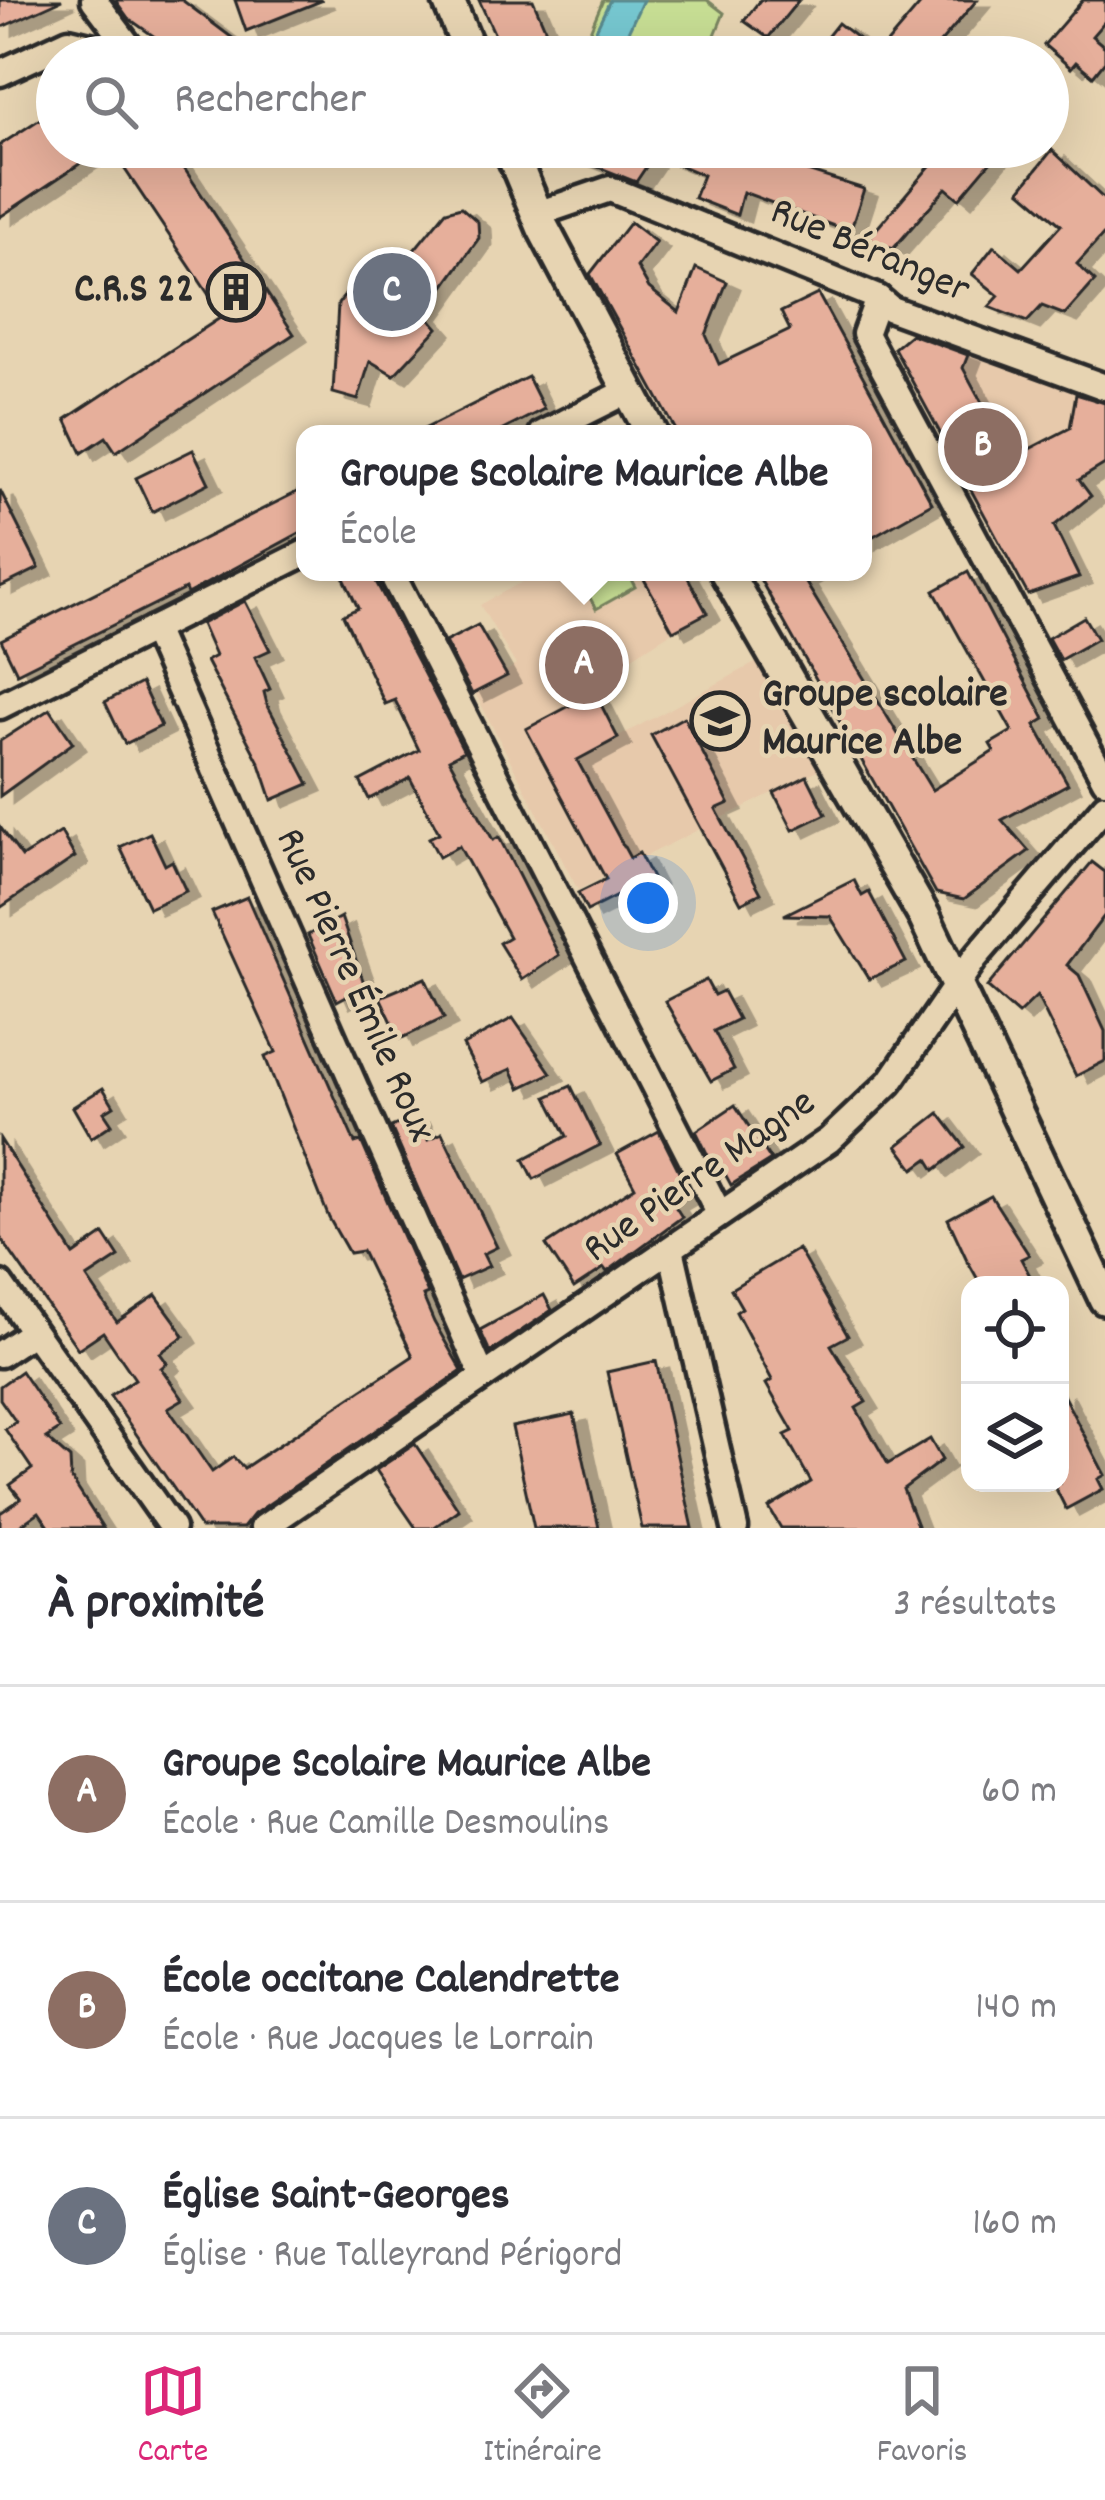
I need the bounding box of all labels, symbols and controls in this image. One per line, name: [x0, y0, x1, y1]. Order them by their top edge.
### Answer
search box: [36, 36, 1069, 168]
icon: search: [78, 69, 144, 135]
text: Rechercher: [174, 70, 366, 134]
street label: Rue Béranger: [760, 184, 979, 322]
pin: C: [353, 247, 431, 337]
building icon: C.R.S 22: [205, 261, 267, 323]
place label: C.R.S 22: [74, 262, 194, 322]
pin: B: [944, 402, 1022, 492]
popup: [296, 425, 872, 581]
text: Groupe Scolaire Maurice Albe: [339, 444, 829, 508]
text: École: [339, 508, 417, 563]
pin: A: [545, 620, 623, 710]
place label: Groupe scolaire Maurice Albe: [762, 667, 1008, 775]
school or university icon: Groupe scolaire Maurice Albe: [689, 690, 751, 752]
street label: Rue Pierre Émile Roux: [257, 820, 449, 1152]
your location: [618, 873, 678, 933]
street label: Rue Pierre Magne: [572, 1075, 830, 1281]
map controls: [961, 1276, 1069, 1492]
button: locate: [961, 1276, 1069, 1384]
button: layers: [961, 1384, 1069, 1492]
text: À proximité: [48, 1570, 265, 1642]
text: 3 résultats: [893, 1579, 1057, 1634]
text: Groupe Scolaire Maurice Albe: [162, 1734, 651, 1798]
text: A: [76, 1766, 98, 1821]
text: 60 m: [981, 1766, 1057, 1821]
text: École · Rue Camille Desmoulins: [162, 1798, 610, 1853]
text: École occitane Calendrette: [162, 1950, 620, 2014]
text: B: [78, 1982, 96, 2037]
text: 140 m: [975, 1982, 1057, 2037]
text: École · Rue Jacques le Lorrain: [162, 2014, 594, 2069]
text: Église Saint-Georges: [162, 2166, 510, 2230]
text: C: [77, 2198, 97, 2253]
text: 160 m: [972, 2198, 1057, 2253]
text: Église · Rue Talleyrand Périgord: [162, 2230, 622, 2285]
tab: Carte: [138, 2358, 208, 2477]
tab: Itinéraire: [483, 2358, 602, 2477]
tab: Favoris: [877, 2358, 968, 2477]

